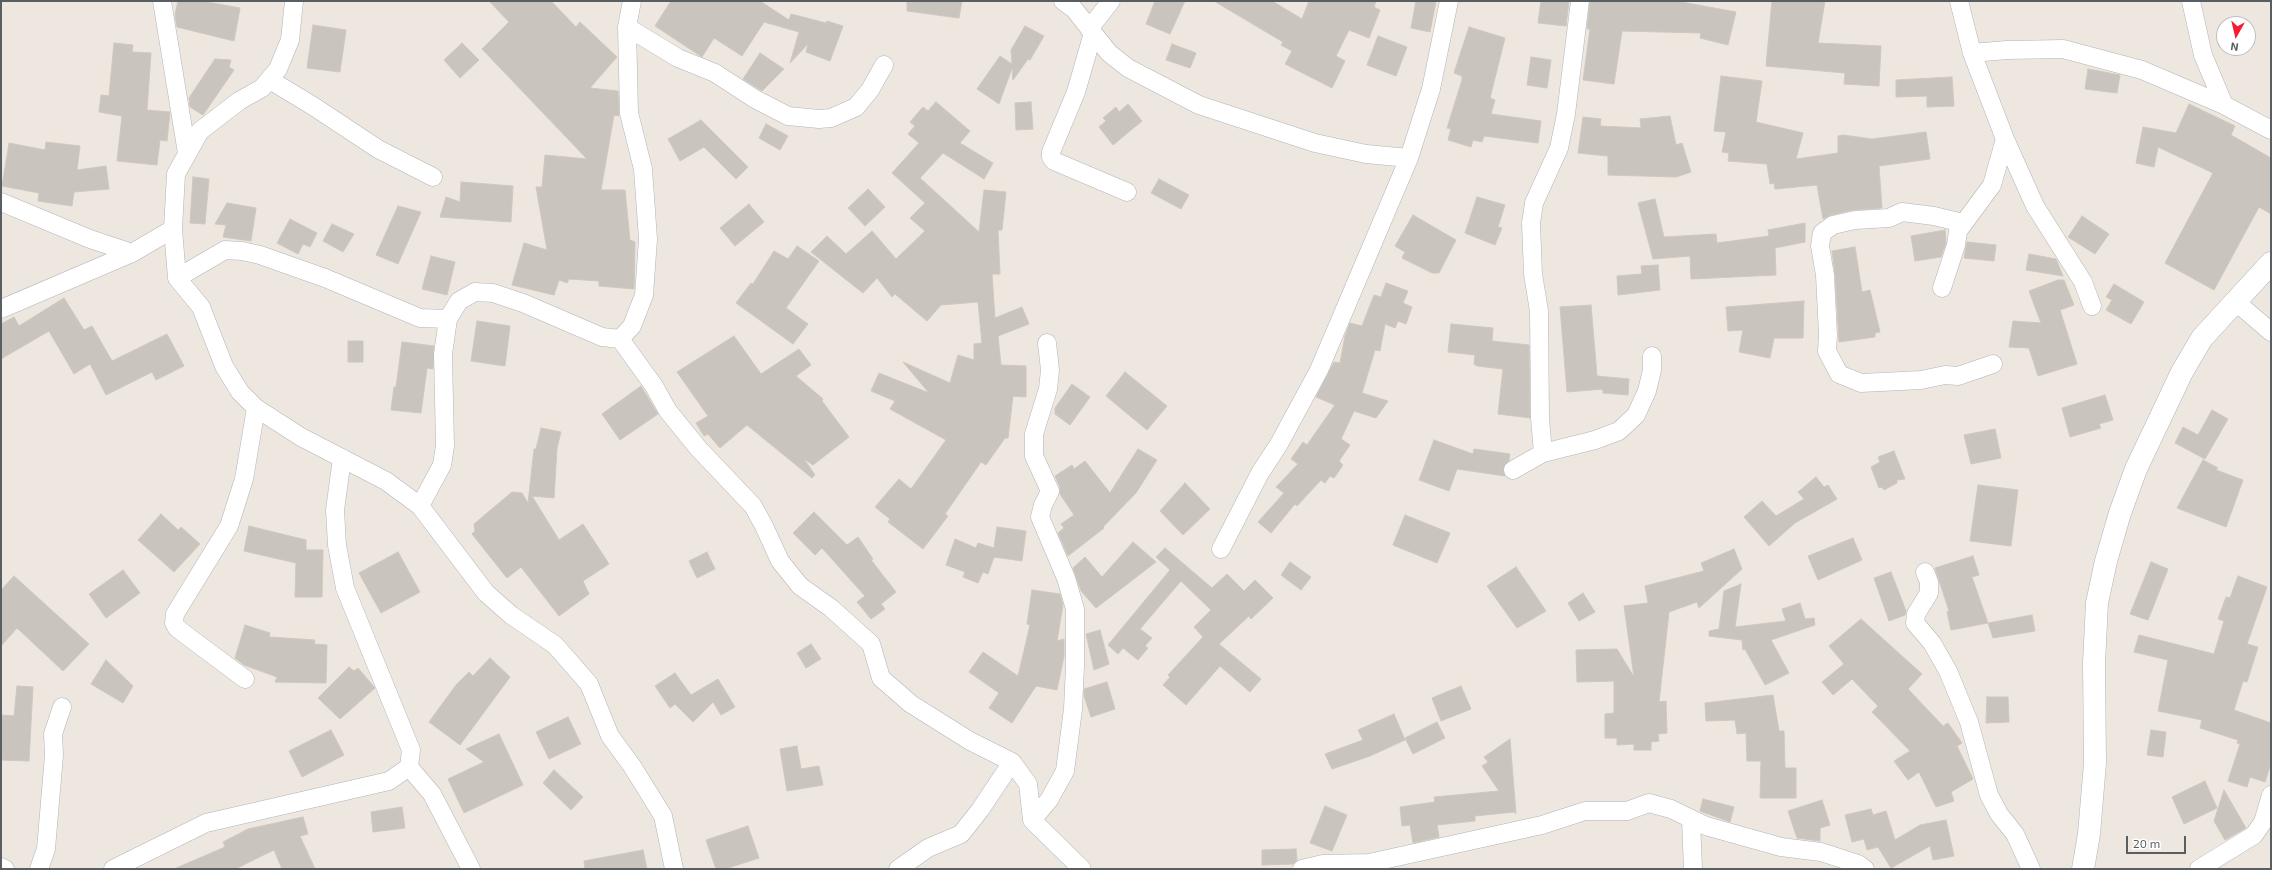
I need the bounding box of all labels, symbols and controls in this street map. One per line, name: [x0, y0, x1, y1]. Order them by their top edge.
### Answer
north arrow: [2216, 16, 2256, 56]
text: N: [2230, 40, 2239, 54]
scale bar: [2128, 828, 2188, 854]
text: 20 m: [2133, 836, 2160, 850]

